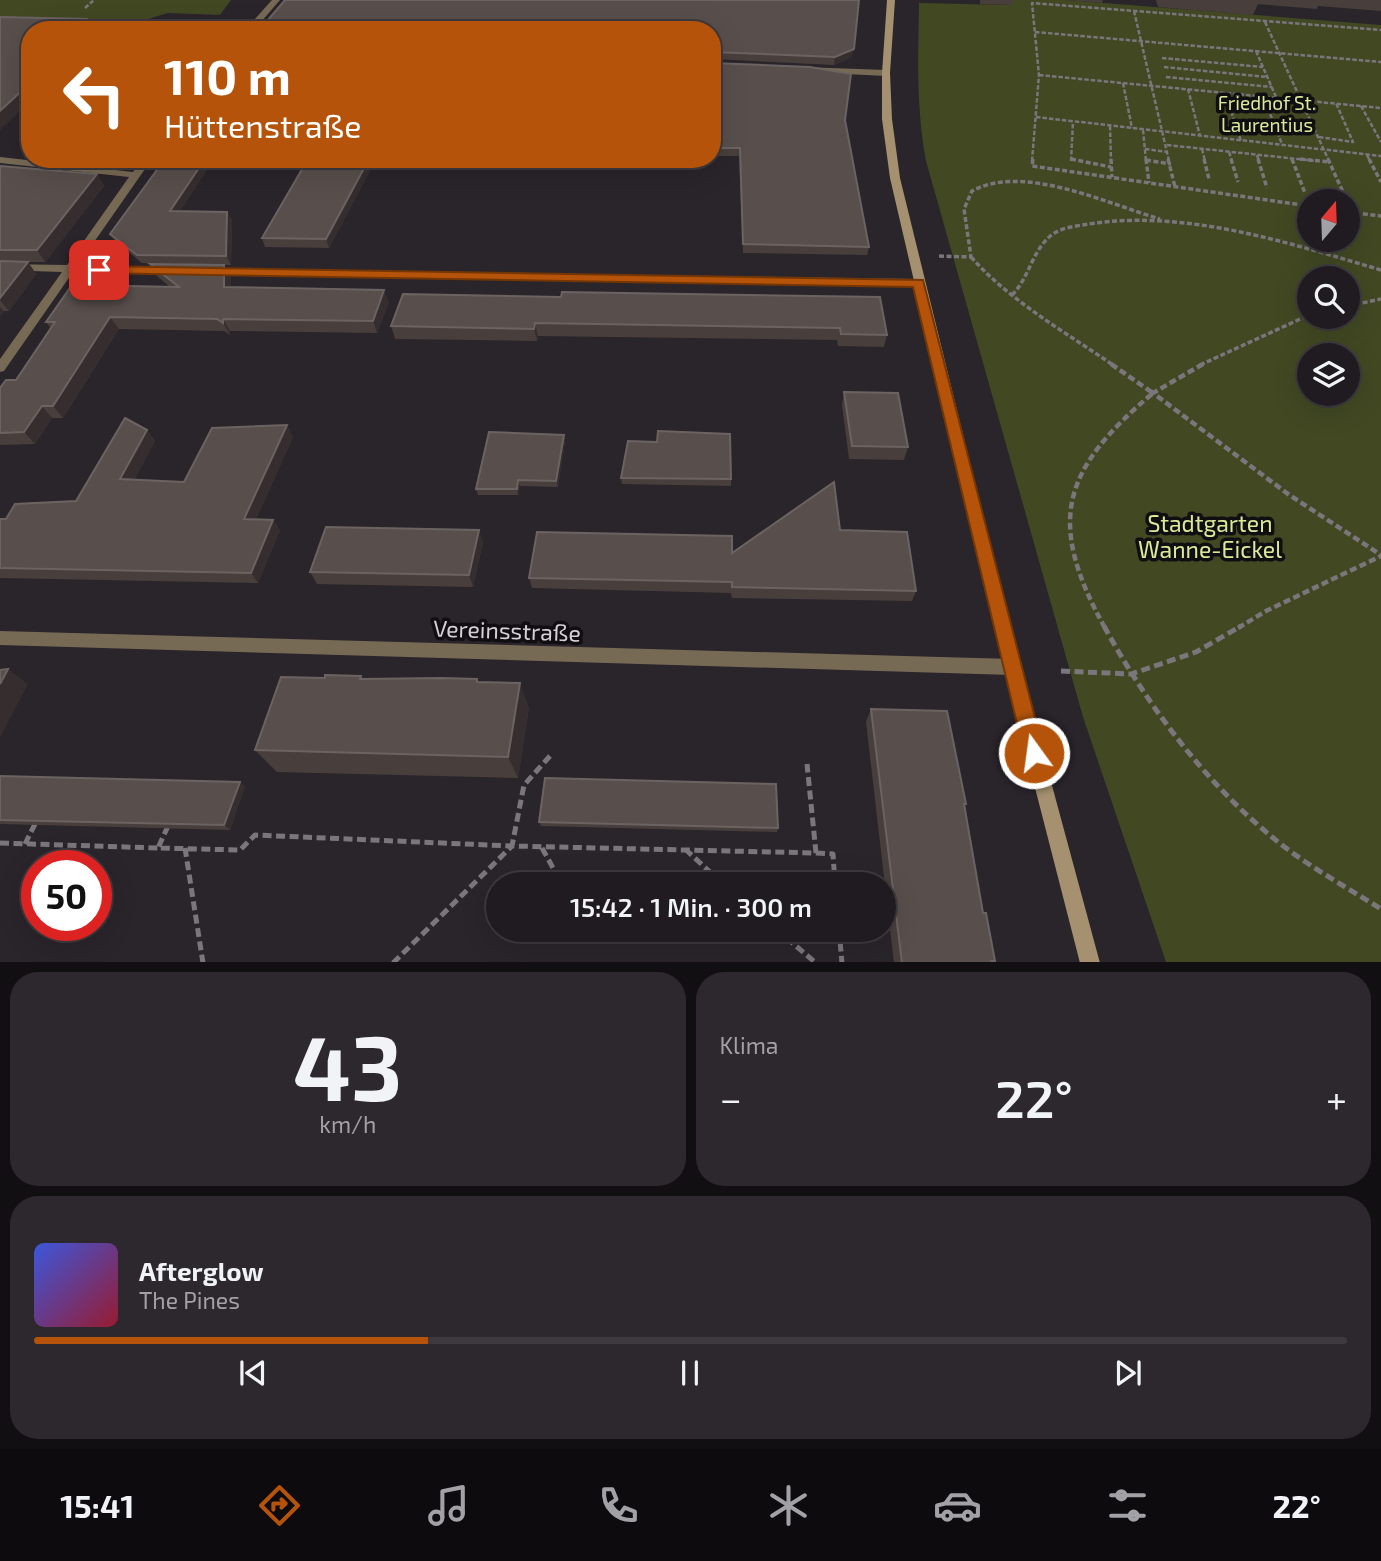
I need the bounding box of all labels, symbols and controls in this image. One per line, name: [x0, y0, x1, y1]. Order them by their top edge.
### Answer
text: 110 m: [164, 46, 291, 105]
icon: left: [49, 49, 140, 140]
park label: Friedhof St. Laurentius: [1218, 91, 1316, 136]
text: Hüttenstraße: [164, 106, 361, 144]
north arrow: [1297, 189, 1360, 252]
map controls: [1297, 189, 1360, 406]
pin: [69, 240, 129, 300]
icon: arrive: [80, 251, 118, 289]
button: search: [1297, 266, 1360, 329]
button: layers: [1297, 343, 1360, 406]
park label: Stadtgarten Wanne-Eickel: [1138, 509, 1282, 563]
street label: Vereinsstraße: [433, 613, 581, 647]
position arrow: [997, 716, 1071, 790]
speed limit sign: 50: [21, 850, 112, 941]
text: 15:42 · 1 Min. · 300 m: [570, 891, 812, 922]
text: 43: [293, 1010, 403, 1119]
text: Klima: [720, 1031, 778, 1059]
text: 22°: [995, 1066, 1073, 1128]
text: −: [720, 1075, 742, 1121]
text: +: [1326, 1075, 1347, 1121]
text: km/h: [319, 1110, 376, 1138]
text: Afterglow: [139, 1255, 264, 1286]
text: The Pines: [139, 1286, 240, 1314]
icon: previous: [234, 1354, 272, 1392]
icon: pause: [671, 1354, 709, 1392]
icon: next: [1109, 1354, 1147, 1392]
icon: directions: [255, 1481, 304, 1530]
icon: music: [424, 1481, 473, 1530]
icon: phone: [594, 1481, 643, 1530]
icon: climate: [764, 1481, 813, 1530]
icon: car: [933, 1481, 982, 1530]
icon: filters: [1103, 1481, 1152, 1530]
text: 15:41: [60, 1486, 134, 1524]
text: 22°: [1272, 1486, 1321, 1524]

